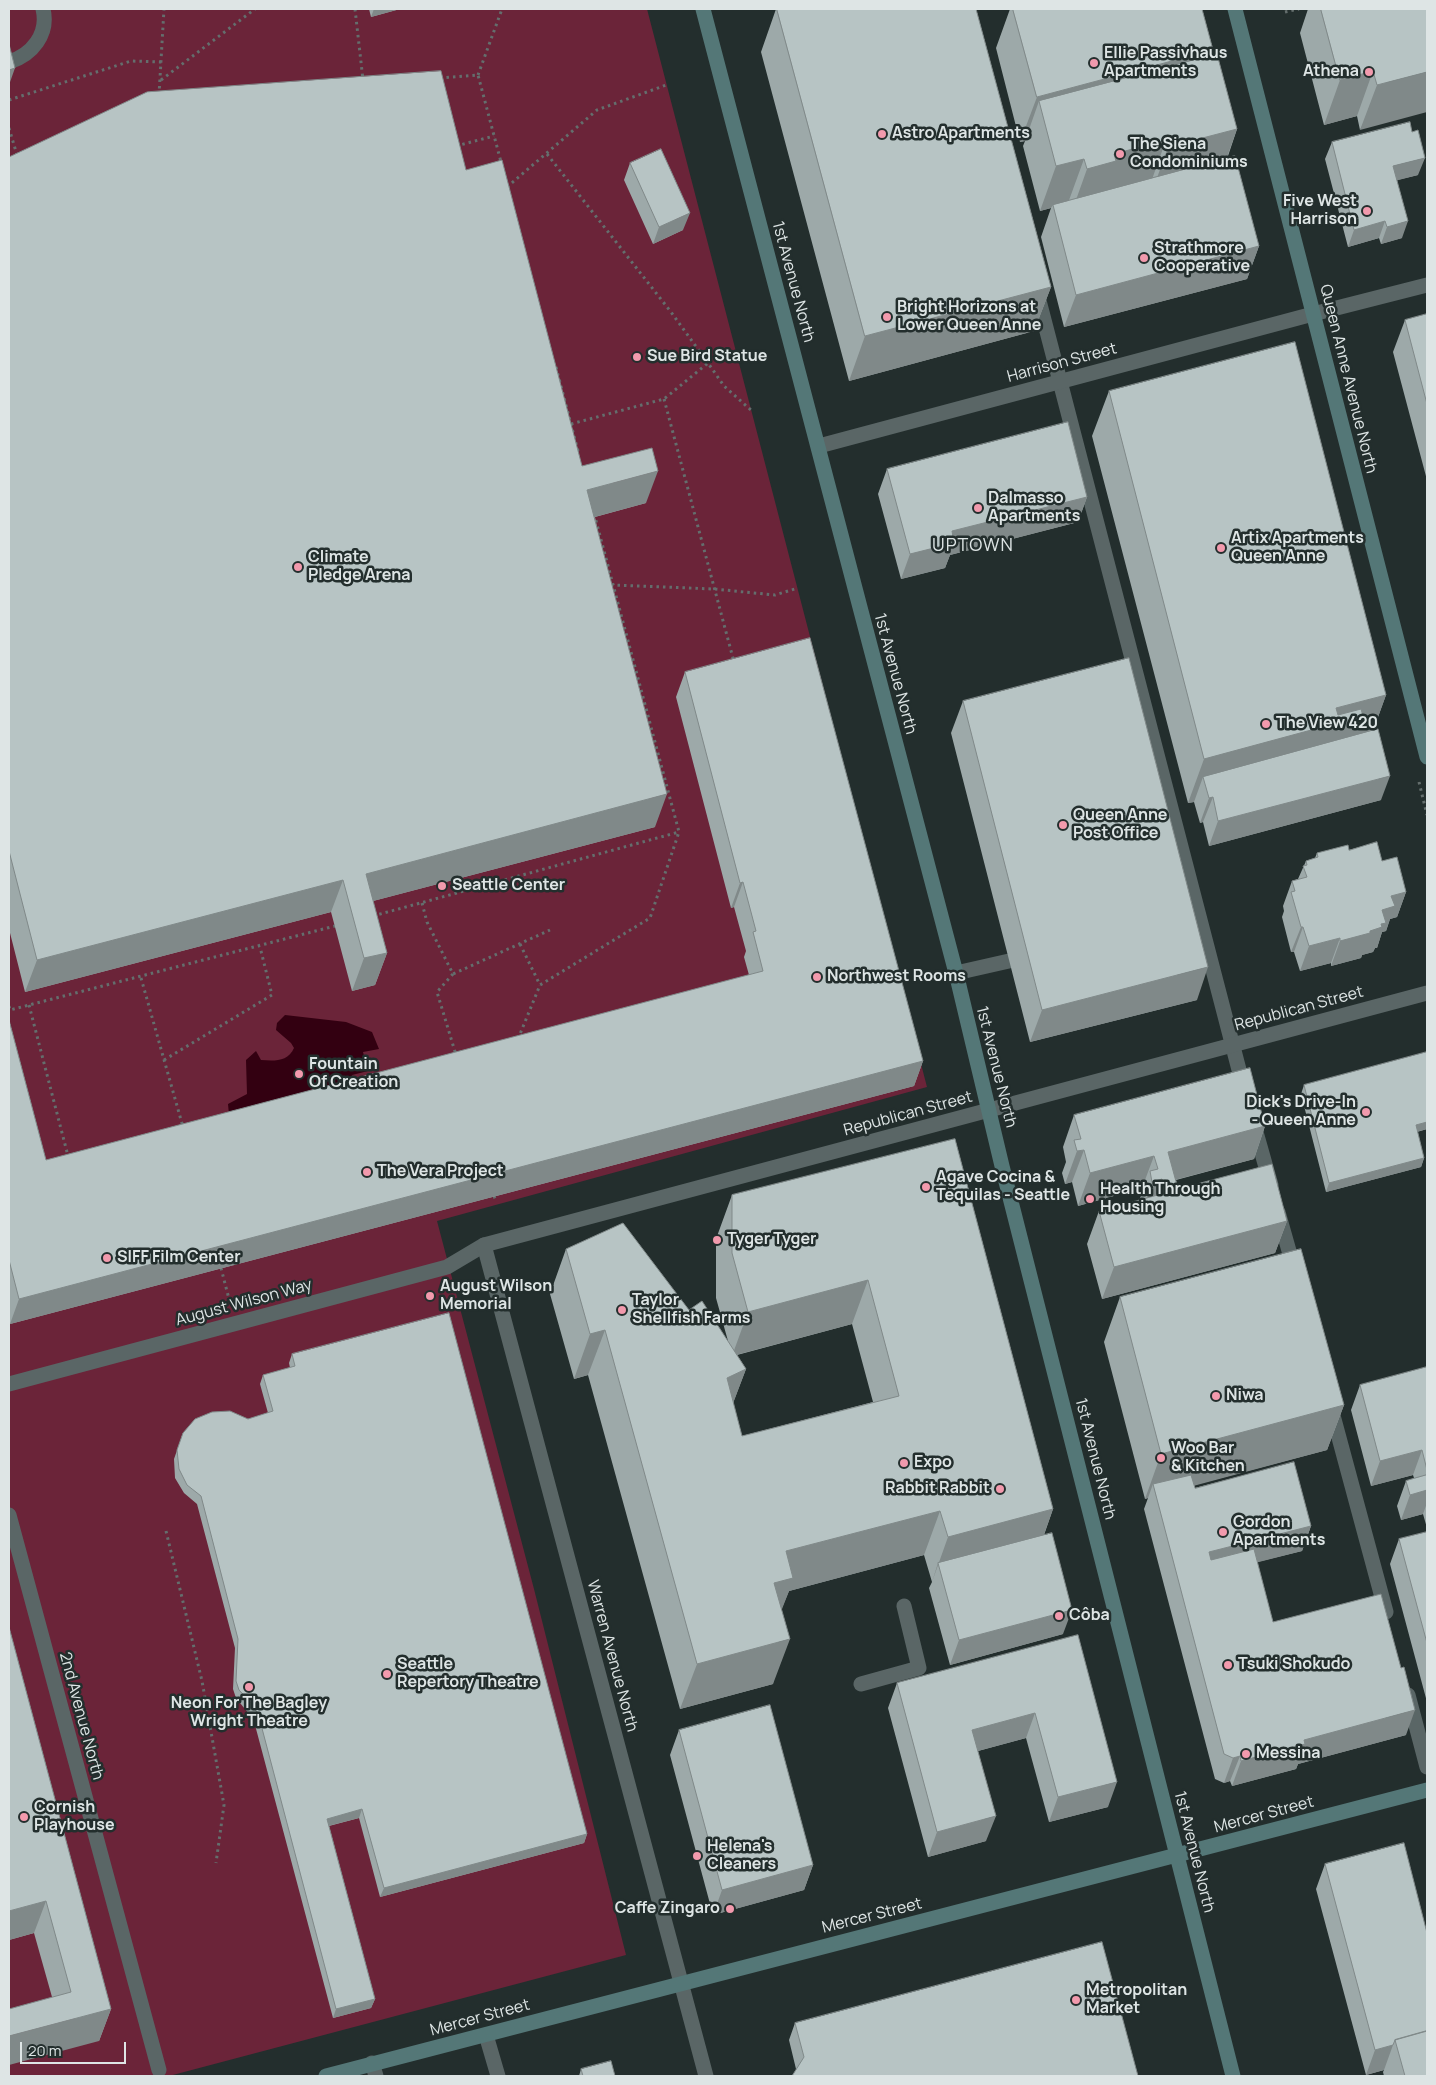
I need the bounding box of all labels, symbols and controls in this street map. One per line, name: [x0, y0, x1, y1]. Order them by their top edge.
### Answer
place label: Ellie Passivhaus Apartments: [1104, 44, 1227, 82]
marker: Ellie Passivhaus Apartments: [1088, 57, 1100, 69]
place label: Athena: [1303, 62, 1359, 82]
marker: Athena: [1363, 66, 1375, 78]
place label: Astro Apartments: [892, 124, 1030, 144]
marker: Astro Apartments: [876, 128, 888, 140]
place label: The Siena Condominiums: [1130, 135, 1248, 173]
marker: The Siena Condominiums: [1114, 148, 1126, 160]
place label: Five West Harrison: [1283, 192, 1357, 230]
marker: Five West Harrison: [1361, 205, 1373, 217]
street label: 1st Avenue North: [768, 219, 818, 345]
place label: Strathmore Cooperative: [1154, 239, 1250, 277]
marker: Strathmore Cooperative: [1138, 252, 1150, 264]
street label: Queen Anne Avenue North: [1315, 283, 1381, 475]
place label: Bright Horizons at Lower Queen Anne: [897, 298, 1041, 336]
marker: Bright Horizons at Lower Queen Anne: [881, 311, 893, 323]
street label: Harrison Street: [1005, 339, 1119, 387]
place label: Sue Bird Statue: [647, 347, 767, 367]
marker: Sue Bird Statue: [631, 351, 643, 363]
place label: Dalmasso Apartments: [988, 489, 1080, 527]
marker: Dalmasso Apartments: [972, 502, 984, 514]
place label: Artix Apartments Queen Anne: [1231, 529, 1364, 567]
district label: UPTOWN: [931, 535, 1015, 557]
marker: Artix Apartments Queen Anne: [1215, 542, 1227, 554]
place label: Climate Pledge Arena: [308, 548, 410, 586]
marker: Climate Pledge Arena: [292, 561, 304, 573]
street label: 1st Avenue North: [870, 611, 920, 737]
place label: The View 420: [1276, 714, 1378, 734]
marker: The View 420: [1260, 718, 1272, 730]
place label: Queen Anne Post Office: [1073, 806, 1167, 844]
marker: Queen Anne Post Office: [1057, 819, 1069, 831]
place label: Seattle Center: [452, 876, 565, 896]
marker: Seattle Center: [436, 880, 448, 892]
place label: Northwest Rooms: [827, 967, 966, 987]
marker: Northwest Rooms: [811, 971, 823, 983]
street label: Republican Street: [1233, 983, 1365, 1035]
street label: 1st Avenue North: [972, 1004, 1020, 1130]
place label: Fountain Of Creation: [309, 1055, 398, 1093]
marker: Fountain Of Creation: [293, 1068, 305, 1080]
street label: Republican Street: [842, 1088, 974, 1140]
place label: Dick's Drive-In - Queen Anne: [1246, 1093, 1356, 1131]
marker: Dick's Drive-In - Queen Anne: [1360, 1106, 1372, 1118]
place label: The Vera Project: [377, 1162, 504, 1182]
marker: The Vera Project: [361, 1166, 373, 1178]
place label: Agave Cocina & Tequilas - Seattle: [936, 1168, 1070, 1206]
place label: Health Through Housing: [1100, 1180, 1221, 1218]
marker: Agave Cocina & Tequilas - Seattle: [920, 1181, 932, 1193]
marker: Health Through Housing: [1084, 1193, 1096, 1205]
place label: Tyger Tyger: [727, 1230, 816, 1250]
marker: Tyger Tyger: [711, 1234, 723, 1246]
place label: SIFF Film Center: [117, 1248, 241, 1268]
marker: SIFF Film Center: [101, 1252, 113, 1264]
street label: August Wilson Way: [174, 1276, 314, 1330]
place label: August Wilson Memorial: [440, 1277, 552, 1315]
marker: August Wilson Memorial: [424, 1290, 436, 1302]
place label: Taylor Shellfish Farms: [632, 1291, 750, 1329]
marker: Taylor Shellfish Farms: [616, 1304, 628, 1316]
place label: Niwa: [1226, 1386, 1264, 1406]
marker: Niwa: [1210, 1390, 1222, 1402]
street label: 1st Avenue North: [1071, 1396, 1119, 1522]
place label: Woo Bar & Kitchen: [1171, 1439, 1245, 1477]
marker: Woo Bar & Kitchen: [1155, 1452, 1167, 1464]
place label: Expo: [914, 1453, 952, 1473]
marker: Expo: [898, 1457, 910, 1469]
place label: Rabbit Rabbit: [885, 1479, 990, 1499]
marker: Rabbit Rabbit: [994, 1483, 1006, 1495]
place label: Gordon Apartments: [1233, 1513, 1325, 1551]
marker: Gordon Apartments: [1217, 1526, 1229, 1538]
street label: Warren Avenue North: [582, 1578, 642, 1734]
place label: Côba: [1069, 1606, 1110, 1626]
marker: Côba: [1053, 1610, 1065, 1622]
street label: 2nd Avenue North: [55, 1650, 107, 1782]
place label: Seattle Repertory Theatre: [397, 1655, 539, 1693]
place label: Tsuki Shokudo: [1238, 1655, 1351, 1675]
marker: Tsuki Shokudo: [1222, 1659, 1234, 1671]
marker: Seattle Repertory Theatre: [381, 1668, 393, 1680]
marker: Neon For The Bagley Wright Theatre: [243, 1681, 255, 1693]
place label: Neon For The Bagley Wright Theatre: [171, 1694, 327, 1732]
place label: Messina: [1256, 1744, 1320, 1764]
marker: Messina: [1240, 1748, 1252, 1760]
street label: 1st Avenue North: [1170, 1789, 1218, 1915]
street label: Mercer Street: [1212, 1792, 1316, 1838]
place label: Cornish Playhouse: [34, 1798, 115, 1836]
marker: Cornish Playhouse: [18, 1811, 30, 1823]
place label: Helena's Cleaners: [707, 1837, 776, 1875]
marker: Helena's Cleaners: [691, 1850, 703, 1862]
street label: Mercer Street: [820, 1894, 924, 1938]
place label: Caffe Zingaro: [615, 1899, 720, 1919]
marker: Caffe Zingaro: [724, 1903, 736, 1915]
place label: Metropolitan Market: [1086, 1981, 1187, 2019]
marker: Metropolitan Market: [1070, 1994, 1082, 2006]
street label: Mercer Street: [428, 1995, 532, 2041]
scale bar: [22, 2032, 129, 2064]
text: 20 m: [28, 2040, 61, 2061]

